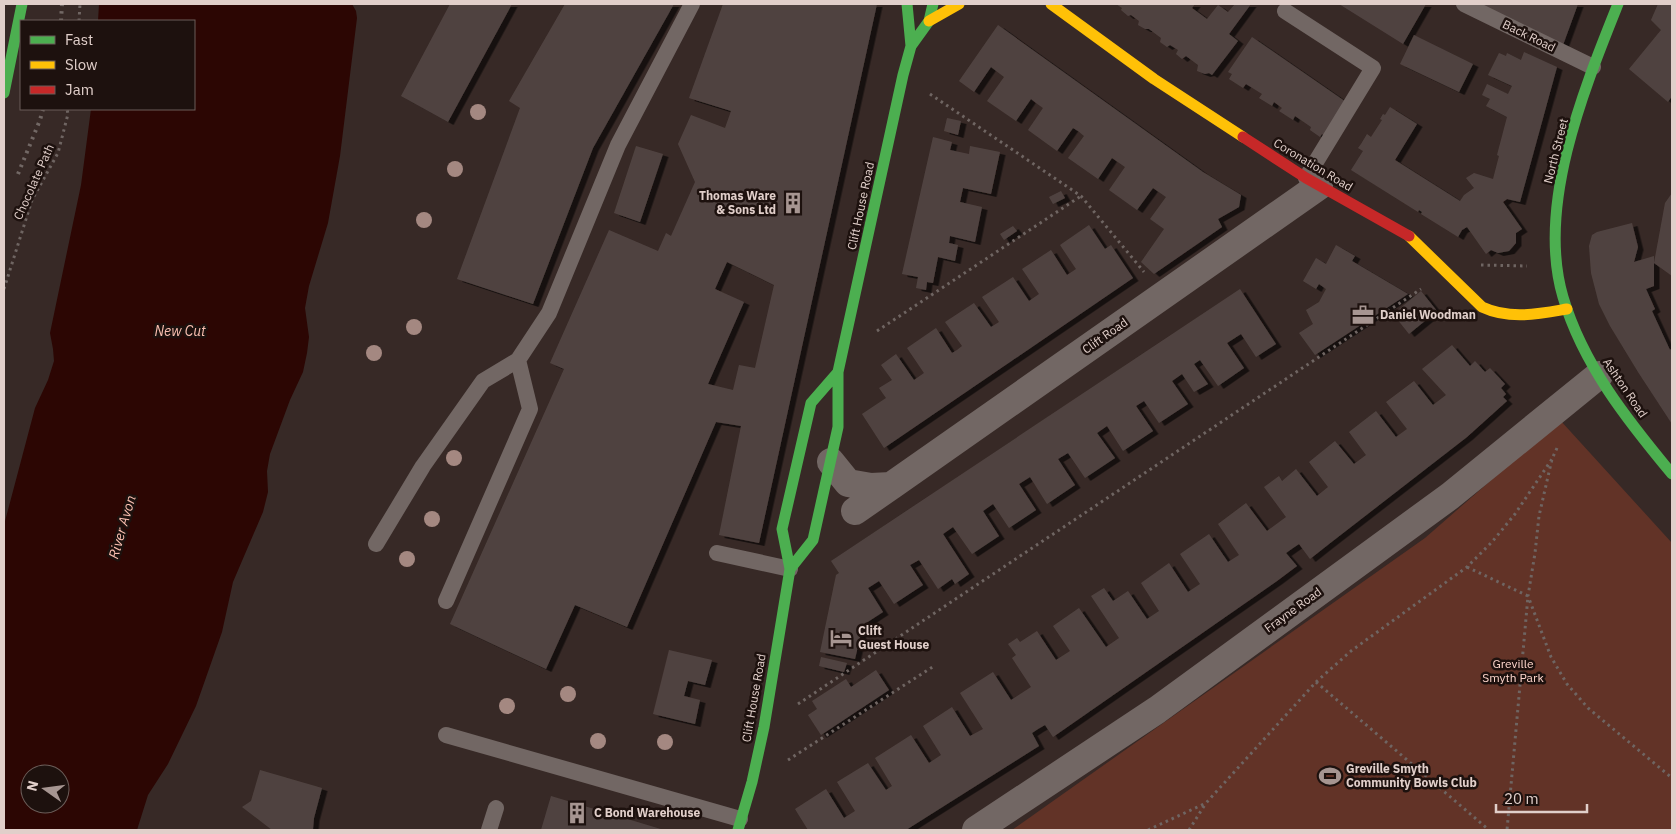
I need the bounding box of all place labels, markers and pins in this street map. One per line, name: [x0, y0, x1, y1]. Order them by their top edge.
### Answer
place label: Thomas Ware & Sons Ltd: [699, 188, 776, 217]
building icon: Thomas Ware & Sons Ltd: [780, 190, 806, 216]
office icon: Daniel Woodman: [1350, 302, 1376, 328]
place label: Daniel Woodman: [1380, 307, 1476, 322]
place label: Clift Guest House: [858, 623, 930, 652]
hotel icon: Clift Guest House: [828, 625, 854, 651]
place label: Greville Smyth Community Bowls Club: [1346, 761, 1477, 790]
sports icon: Greville Smyth Community Bowls Club: [1317, 763, 1343, 789]
building icon: C Bond Warehouse: [564, 800, 590, 826]
place label: C Bond Warehouse: [594, 805, 700, 820]

